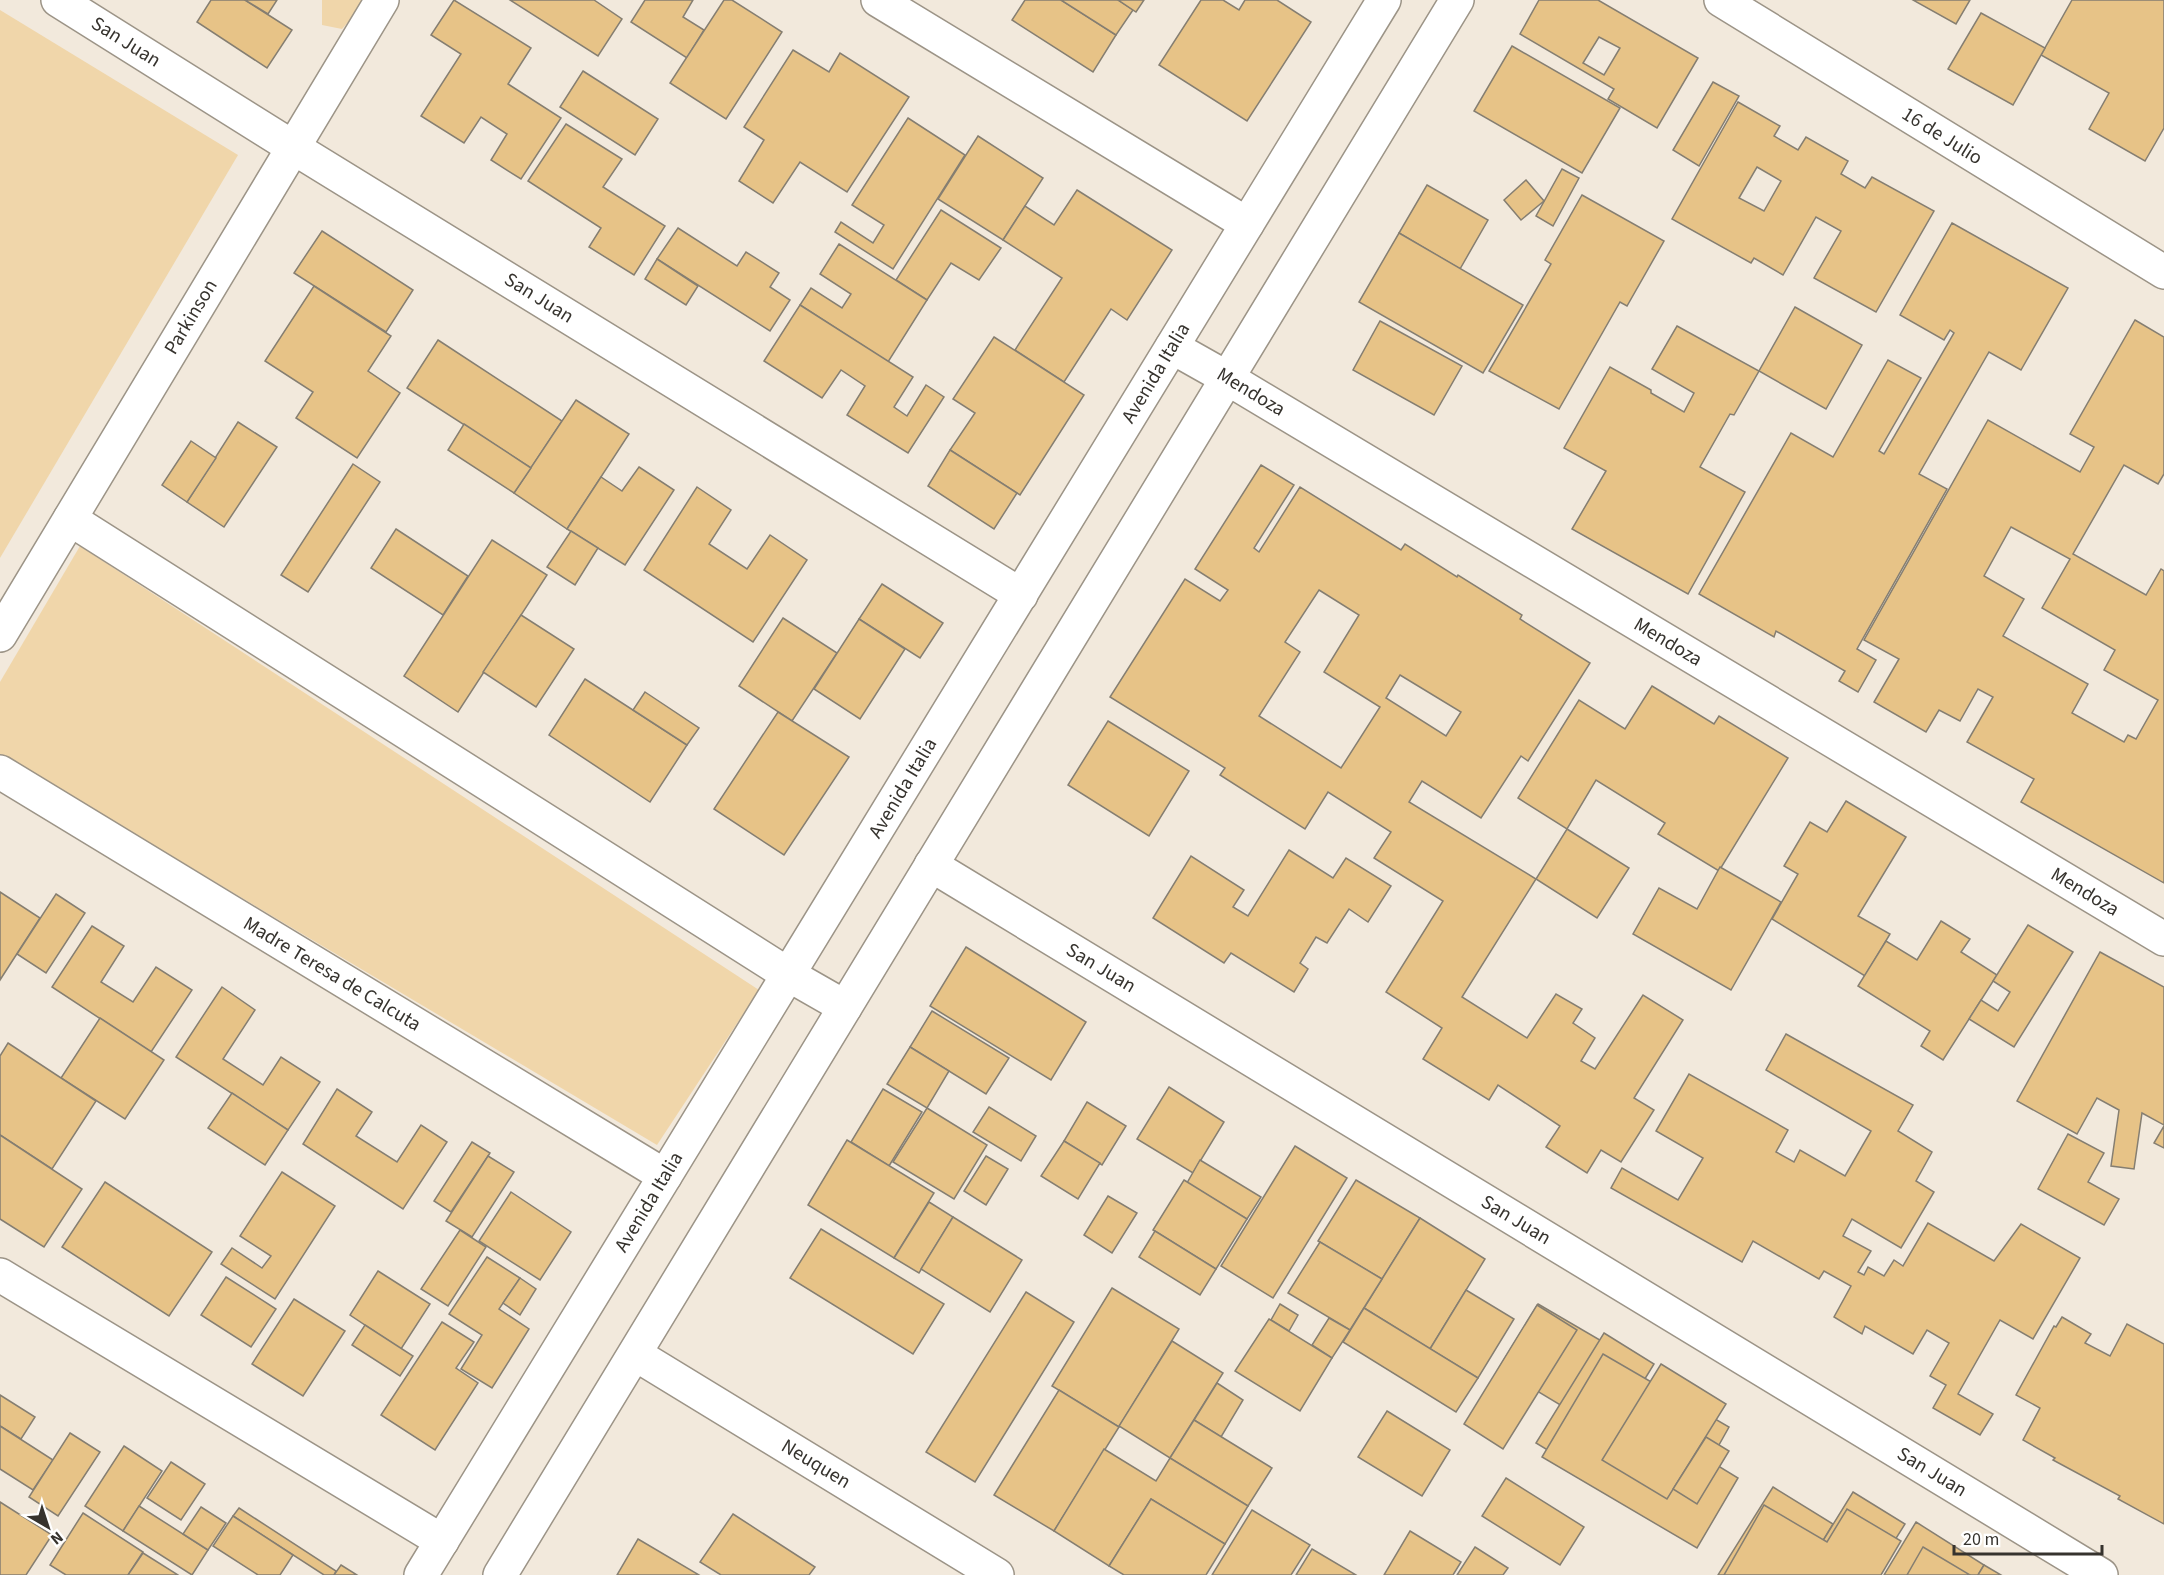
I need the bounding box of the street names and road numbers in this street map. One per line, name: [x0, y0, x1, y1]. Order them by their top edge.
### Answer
street label: San Juan: [86, 10, 166, 74]
street label: 16 de Julio: [1896, 100, 1988, 172]
street label: San Juan: [499, 266, 579, 330]
street label: Parkinson: [158, 274, 224, 360]
street label: Avenida Italia: [1115, 317, 1197, 429]
street label: Mendoza: [1211, 361, 1291, 423]
street label: Mendoza: [1628, 611, 1708, 673]
street label: Avenida Italia: [862, 732, 944, 844]
street label: Mendoza: [2045, 861, 2125, 923]
street label: Madre Teresa de Calcuta: [238, 910, 426, 1038]
street label: San Juan: [1061, 936, 1141, 1000]
street label: Avenida Italia: [608, 1146, 690, 1258]
street label: San Juan: [1476, 1188, 1556, 1252]
street label: Neuquen: [776, 1432, 856, 1496]
street label: San Juan: [1892, 1440, 1972, 1504]

